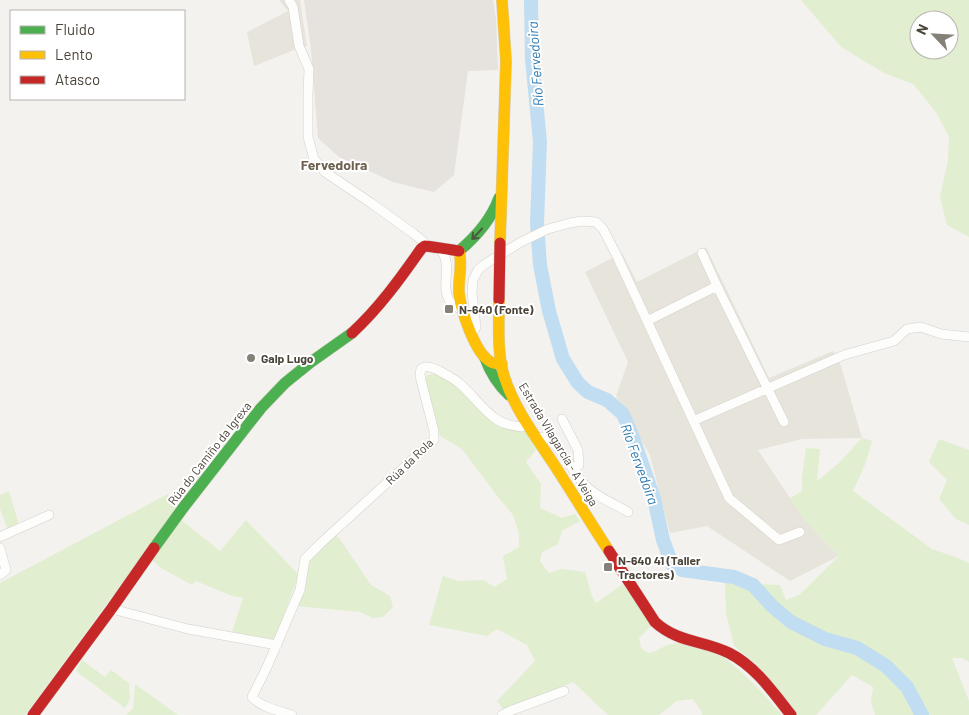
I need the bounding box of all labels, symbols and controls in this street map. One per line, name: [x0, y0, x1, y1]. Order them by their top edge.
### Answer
legend: [10, 10, 185, 100]
north arrow: [909, 10, 959, 60]
text: Fluido: [55, 20, 95, 38]
water label: Río Fervedoira: [524, 21, 546, 107]
text: N: [912, 21, 931, 37]
text: Lento: [55, 45, 93, 63]
text: Atasco: [55, 70, 100, 88]
district label: Fervedoira: [301, 156, 367, 173]
one-way arrow: [471, 227, 483, 240]
place label: N-640 (Fonte): [459, 302, 534, 316]
marker: N-640 (Fonte): [443, 303, 455, 315]
place label: Galp Lugo: [261, 351, 314, 365]
marker: Galp Lugo: [245, 352, 257, 364]
street label: Estrada Vilagarcía - A Veiga: [517, 380, 601, 508]
street label: Rúa do Camiño da Igrexa: [165, 399, 253, 507]
water label: Río Fervedoira: [617, 421, 663, 507]
street label: Rúa da Rola: [382, 435, 436, 487]
place label: N-640 41 (Taller Tractores): [618, 553, 701, 581]
marker: N-640 41 (Taller Tractores): [602, 561, 614, 573]

